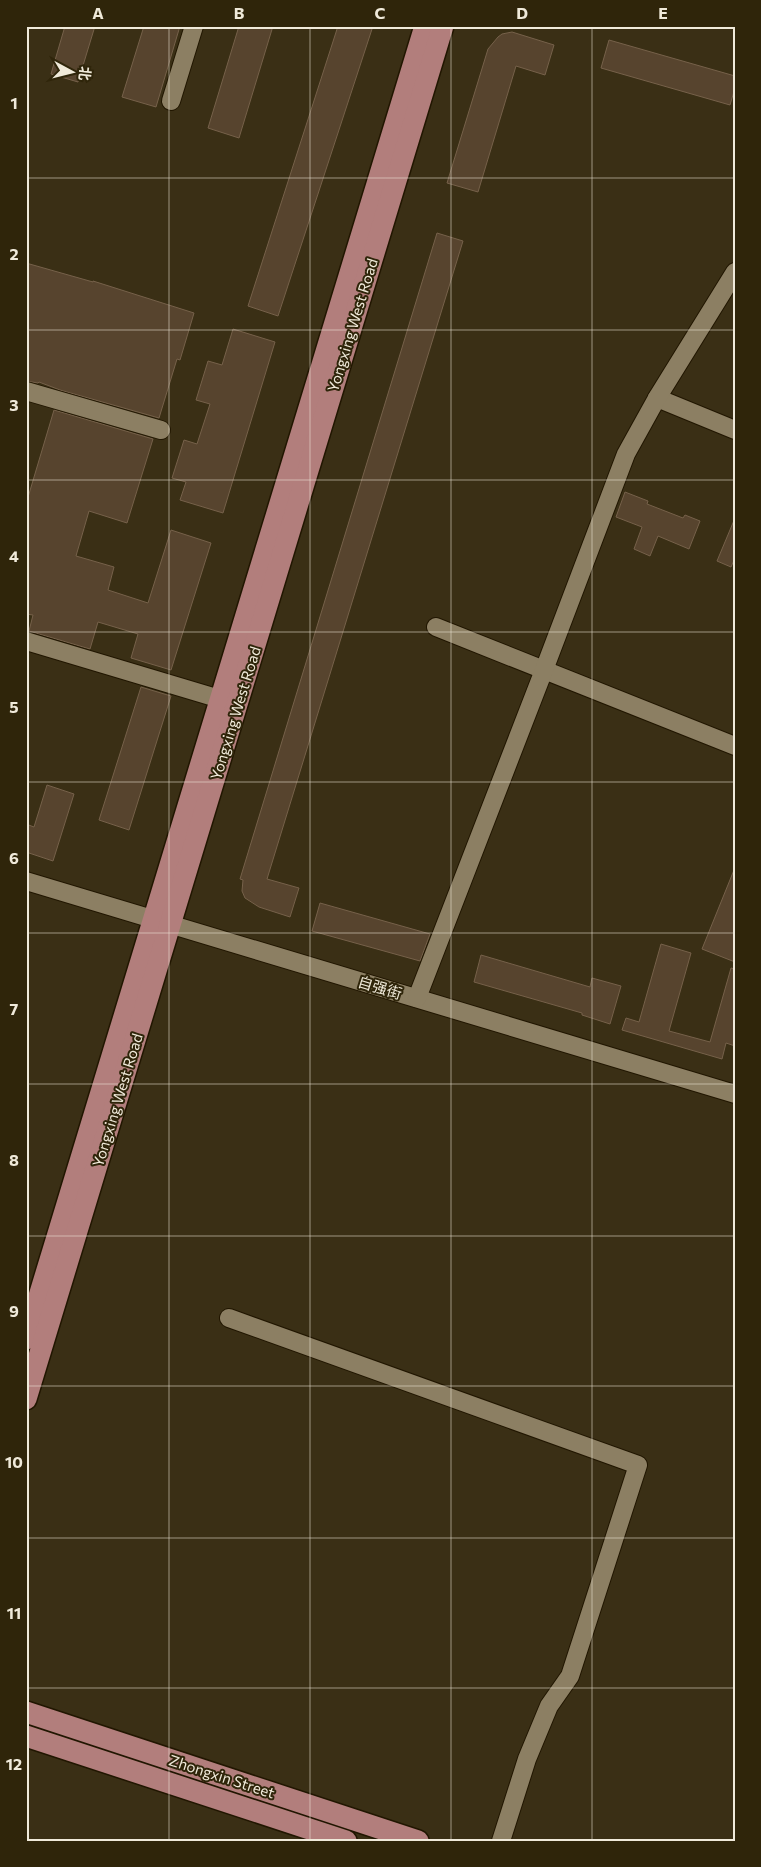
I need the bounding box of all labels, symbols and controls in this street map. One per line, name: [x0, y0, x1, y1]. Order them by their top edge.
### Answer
text: A: [92, 3, 104, 22]
text: B: [234, 3, 245, 22]
text: C: [375, 3, 386, 22]
text: D: [516, 3, 528, 22]
text: E: [658, 3, 668, 22]
north arrow: [48, 48, 98, 98]
text: 北: [76, 66, 95, 82]
text: 1: [10, 93, 18, 112]
text: 2: [9, 244, 19, 263]
street label: Yongxing West Road: [323, 256, 381, 394]
text: 3: [9, 395, 19, 414]
text: 4: [9, 546, 19, 565]
street label: Yongxing West Road: [206, 644, 264, 782]
text: 5: [9, 697, 19, 716]
text: 6: [9, 848, 19, 867]
street label: 自强街: [356, 972, 404, 1002]
text: 7: [10, 999, 19, 1018]
street label: Yongxing West Road: [88, 1031, 146, 1169]
text: 8: [9, 1150, 19, 1169]
text: 9: [9, 1301, 19, 1320]
text: 10: [5, 1452, 23, 1471]
text: 11: [7, 1603, 21, 1622]
street label: Zhongxin Street: [167, 1750, 277, 1802]
text: 12: [6, 1754, 22, 1773]

